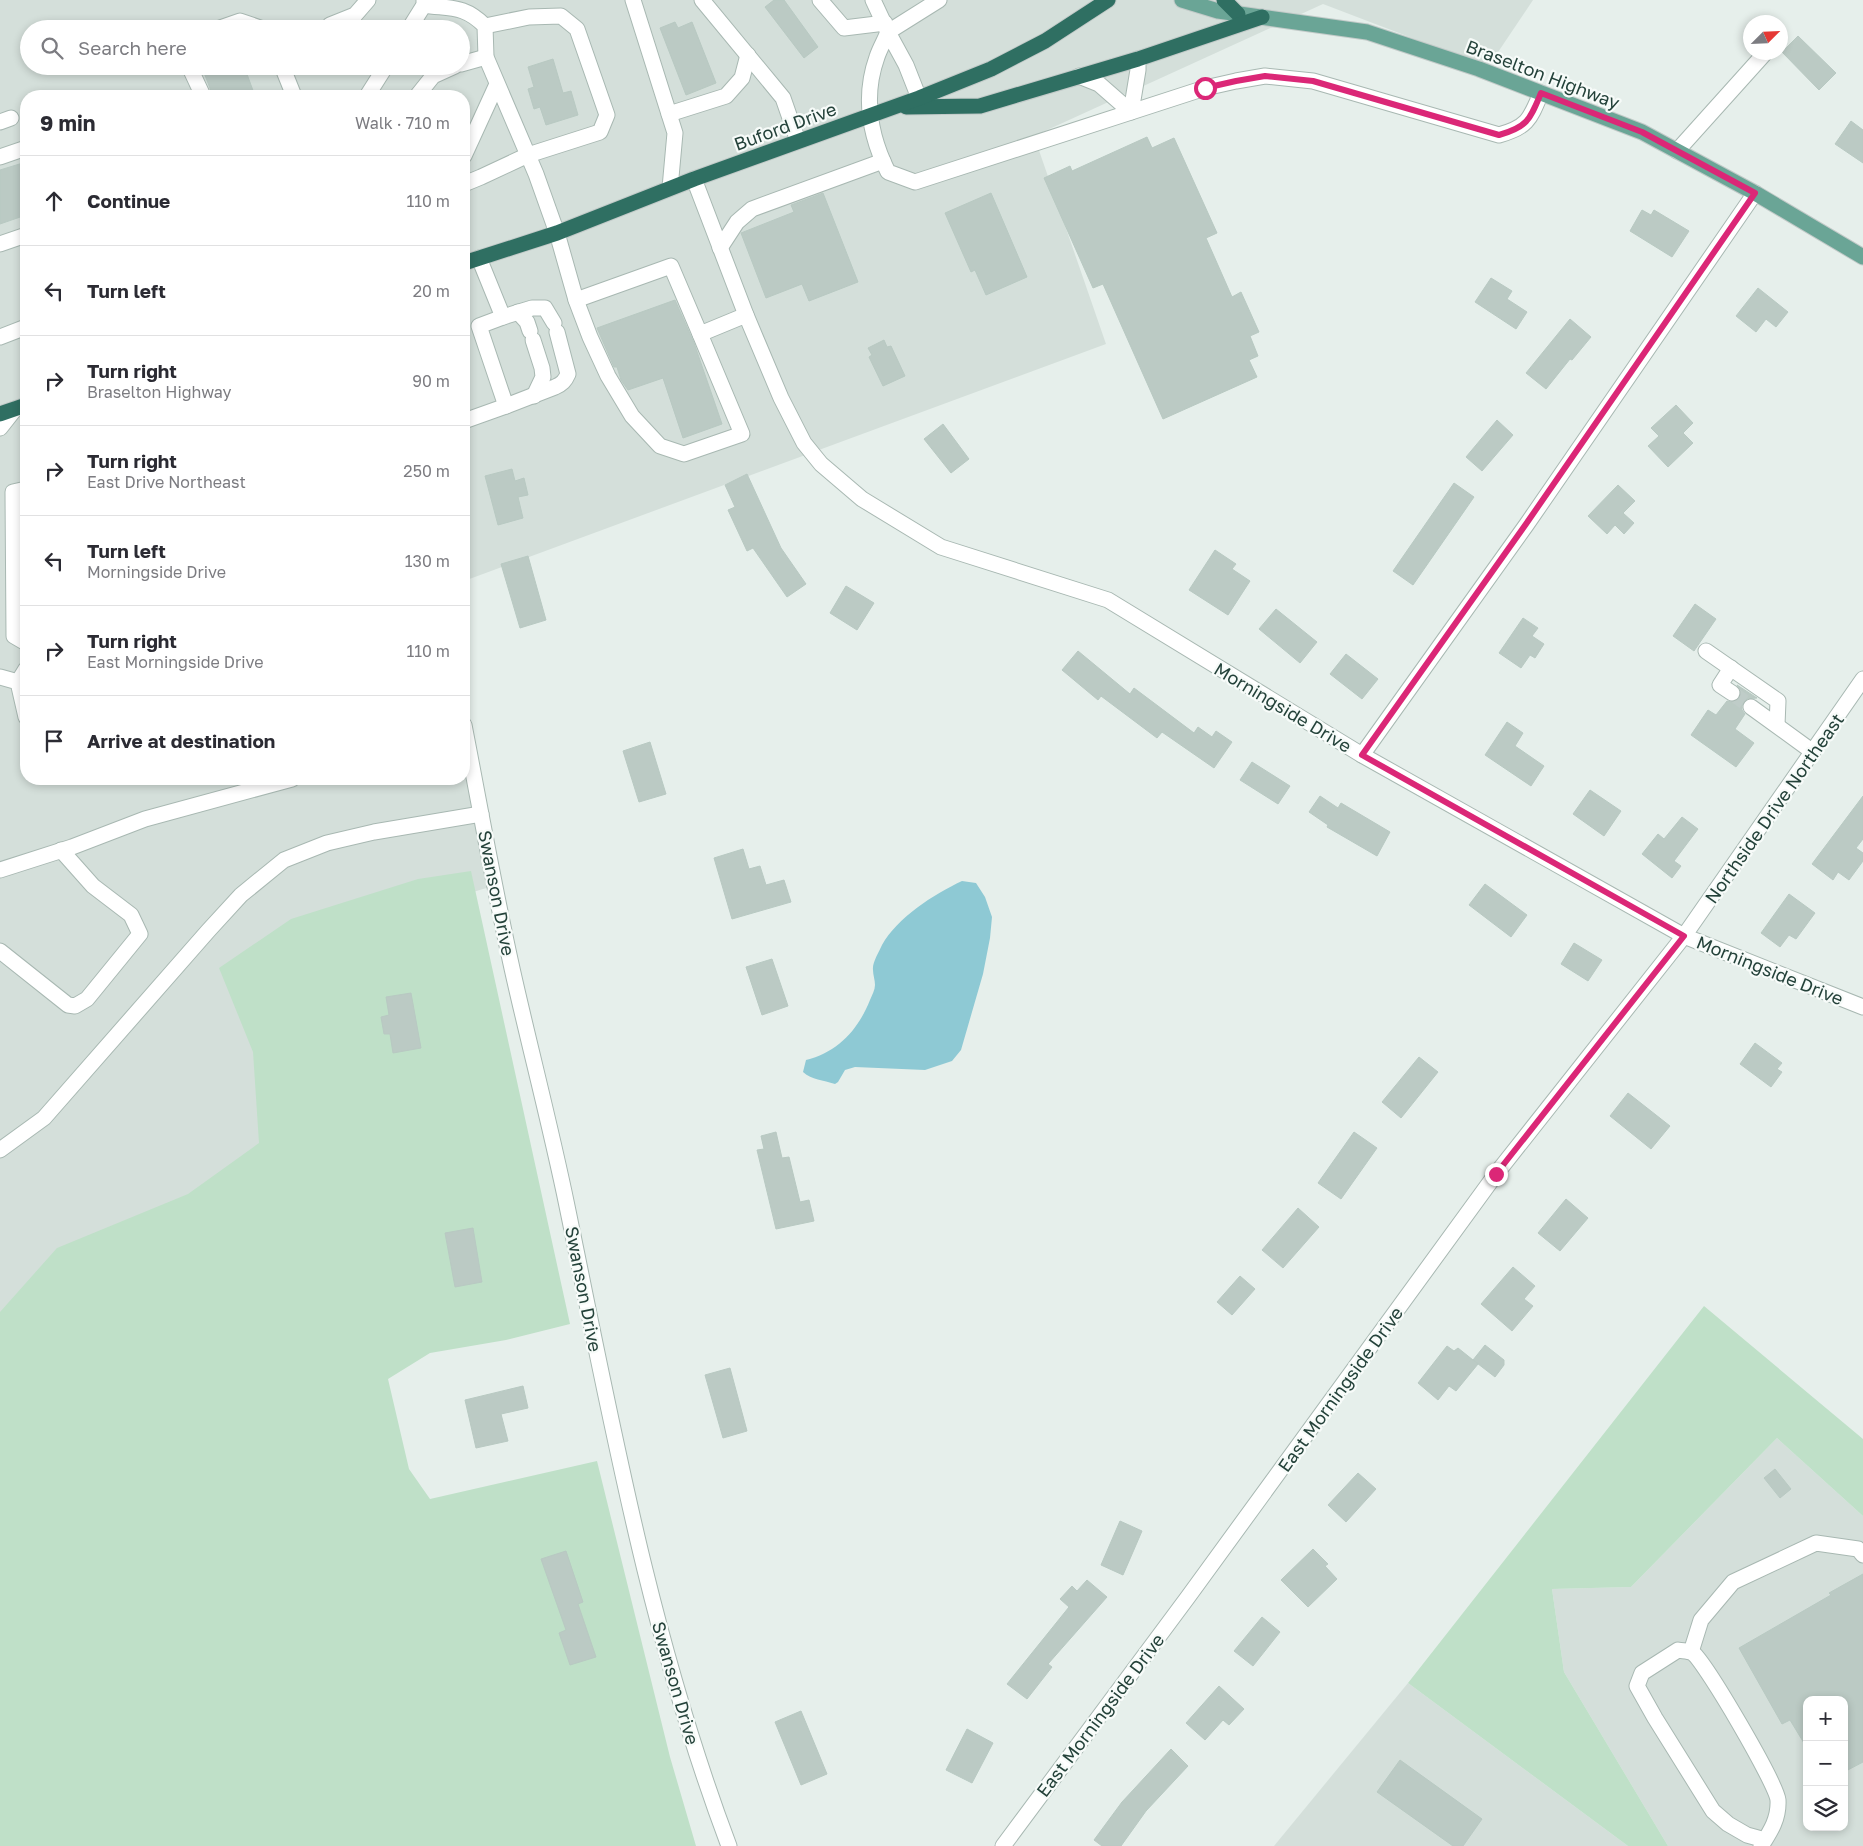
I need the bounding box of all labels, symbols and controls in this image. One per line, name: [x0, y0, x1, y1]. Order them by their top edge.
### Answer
north arrow: [1743, 15, 1788, 60]
search box: [20, 20, 470, 75]
icon: search: [38, 34, 66, 62]
street label: Braselton Highway: [1463, 35, 1623, 113]
text: Search here: [78, 36, 187, 59]
route start: [1194, 77, 1217, 100]
street label: Buford Drive: [731, 97, 839, 155]
text: 9 min: [40, 110, 95, 136]
text: Walk · 710 m: [355, 113, 450, 133]
icon: ahead: [40, 187, 68, 215]
text: Continue: [87, 189, 170, 212]
text: 110 m: [406, 191, 450, 211]
icon: left: [40, 277, 68, 305]
text: Turn left: [87, 279, 166, 302]
text: 20 m: [413, 281, 450, 301]
text: Turn right: [87, 359, 177, 382]
icon: right: [40, 367, 68, 395]
text: 90 m: [412, 371, 450, 391]
text: Braselton Highway: [87, 382, 232, 402]
text: Turn right: [87, 449, 177, 472]
icon: right: [40, 457, 68, 485]
text: 250 m: [403, 461, 450, 481]
text: East Drive Northeast: [87, 472, 246, 492]
text: Turn left: [87, 539, 166, 562]
icon: left: [40, 547, 68, 575]
text: 130 m: [405, 551, 450, 571]
text: Morningside Drive: [87, 562, 226, 582]
text: Turn right: [87, 629, 177, 652]
icon: right: [40, 637, 68, 665]
text: 110 m: [406, 641, 450, 661]
text: East Morningside Drive: [87, 652, 263, 672]
street label: Morningside Drive: [1210, 657, 1356, 757]
street label: Northside Drive Northeast: [1700, 709, 1848, 907]
icon: arrive: [40, 727, 68, 755]
text: Arrive at destination: [87, 729, 275, 752]
street label: Swanson Drive: [474, 828, 520, 958]
street label: Morningside Drive: [1693, 931, 1847, 1009]
route end: [1485, 1163, 1508, 1186]
street label: Swanson Drive: [561, 1224, 607, 1354]
street label: East Morningside Drive: [1273, 1302, 1407, 1476]
street label: Swanson Drive: [648, 1619, 704, 1747]
street label: East Morningside Drive: [1031, 1629, 1169, 1801]
map controls: [1803, 1696, 1848, 1831]
button: +: [1803, 1696, 1848, 1741]
button: −: [1803, 1741, 1848, 1786]
button: layers: [1803, 1786, 1848, 1831]

